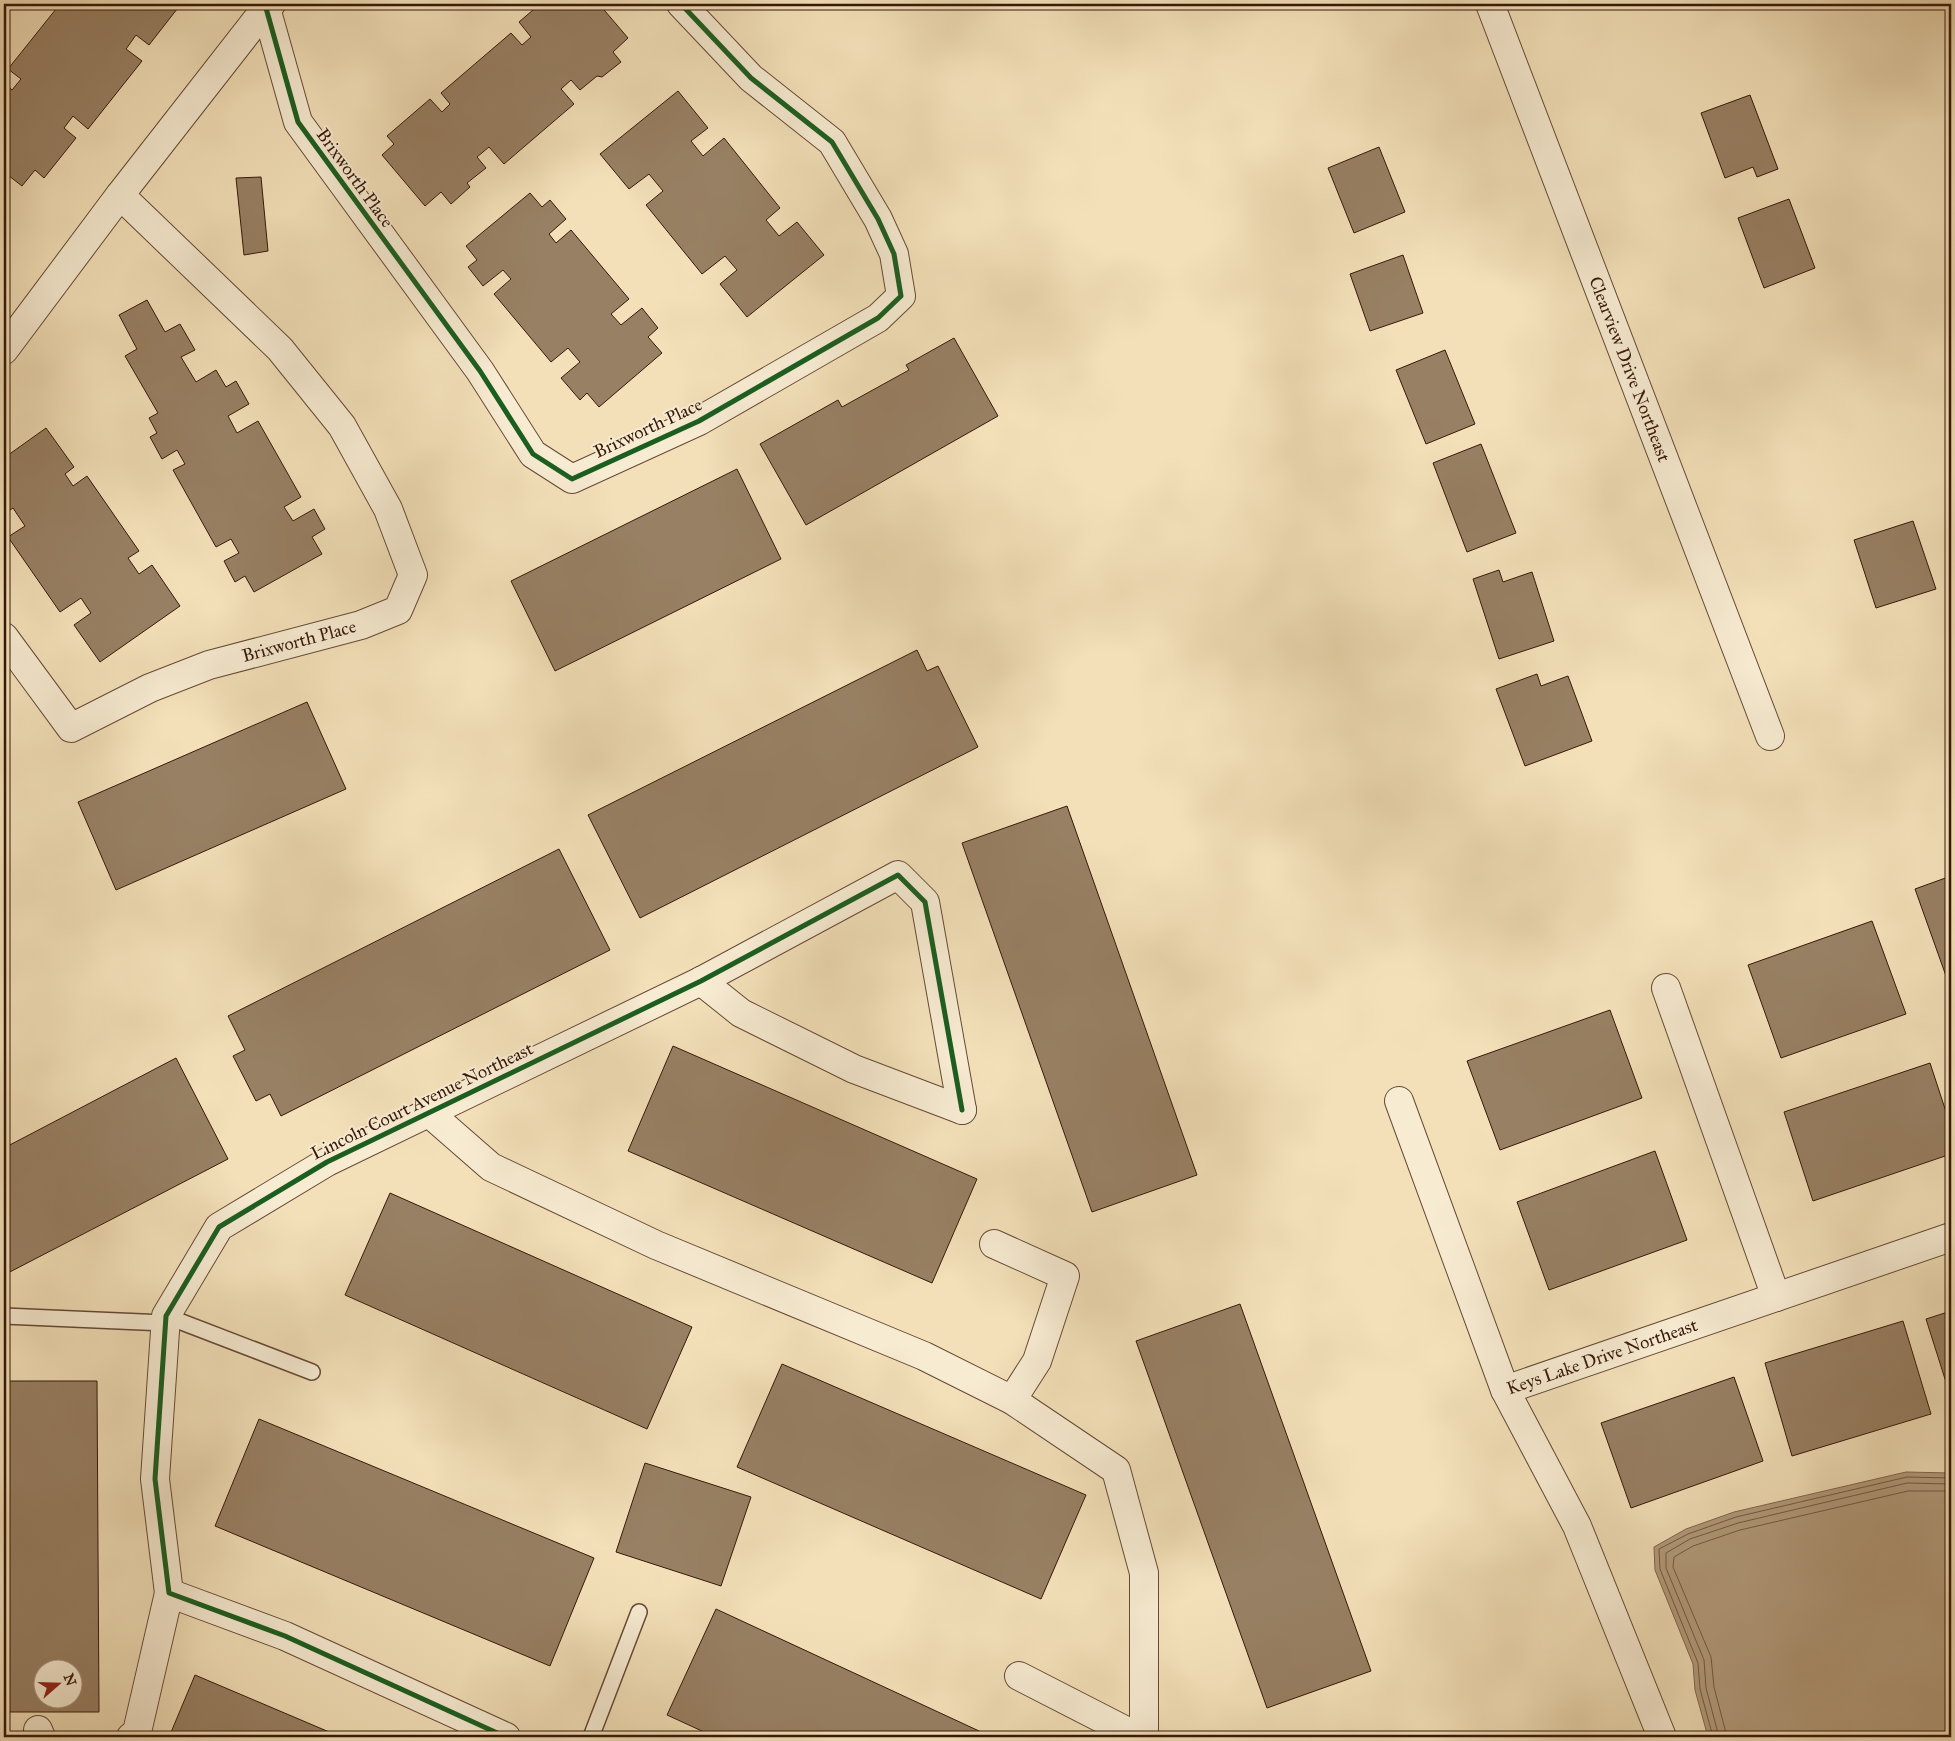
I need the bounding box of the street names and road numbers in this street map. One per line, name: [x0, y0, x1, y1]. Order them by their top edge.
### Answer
street label: Brixworth Place: [312, 124, 398, 232]
street label: Clearview Drive Northeast: [1584, 273, 1675, 466]
street label: Brixworth Place: [590, 393, 706, 463]
street label: Brixworth Place: [240, 615, 358, 667]
street label: Lincoln Court Avenue Northeast: [307, 1037, 537, 1164]
street label: Keys Lake Drive Northeast: [1504, 1314, 1701, 1400]

